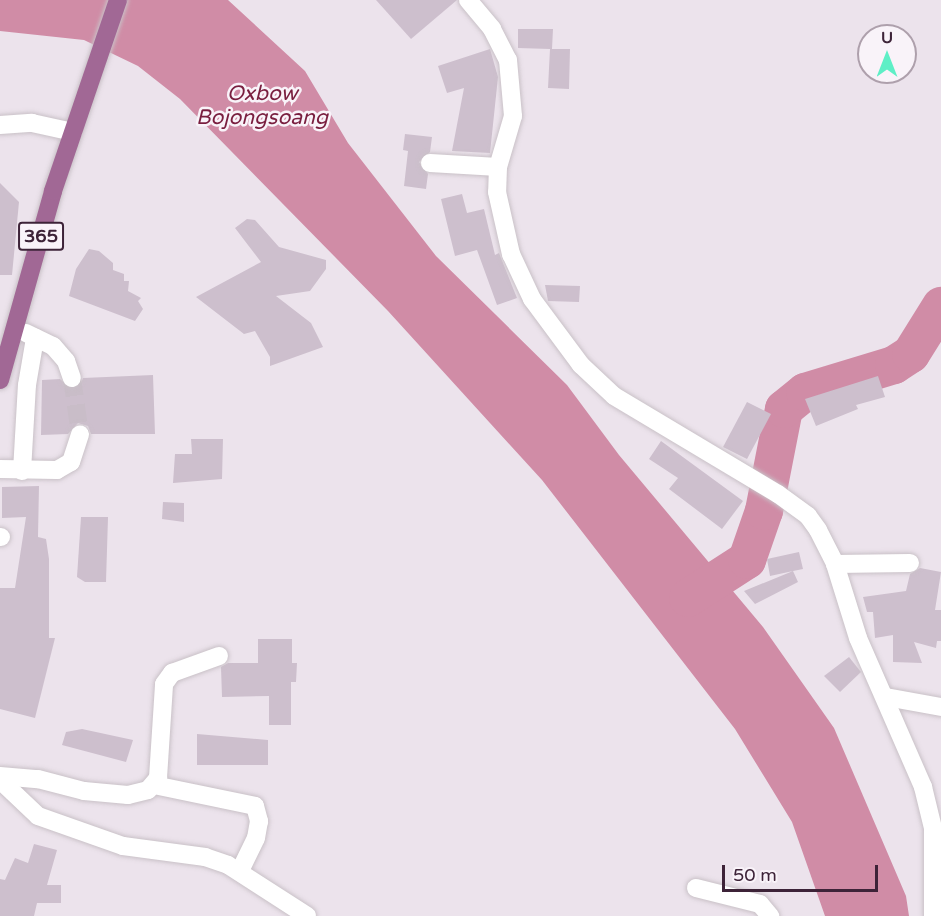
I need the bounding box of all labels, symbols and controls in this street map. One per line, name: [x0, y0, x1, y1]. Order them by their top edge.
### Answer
north arrow: [857, 24, 917, 84]
text: U: [881, 28, 893, 48]
water label: Oxbow Bojongsoang: [196, 81, 328, 131]
road number: 365: [17, 221, 65, 251]
scale bar: [725, 853, 881, 891]
text: 50 m: [733, 864, 777, 886]

